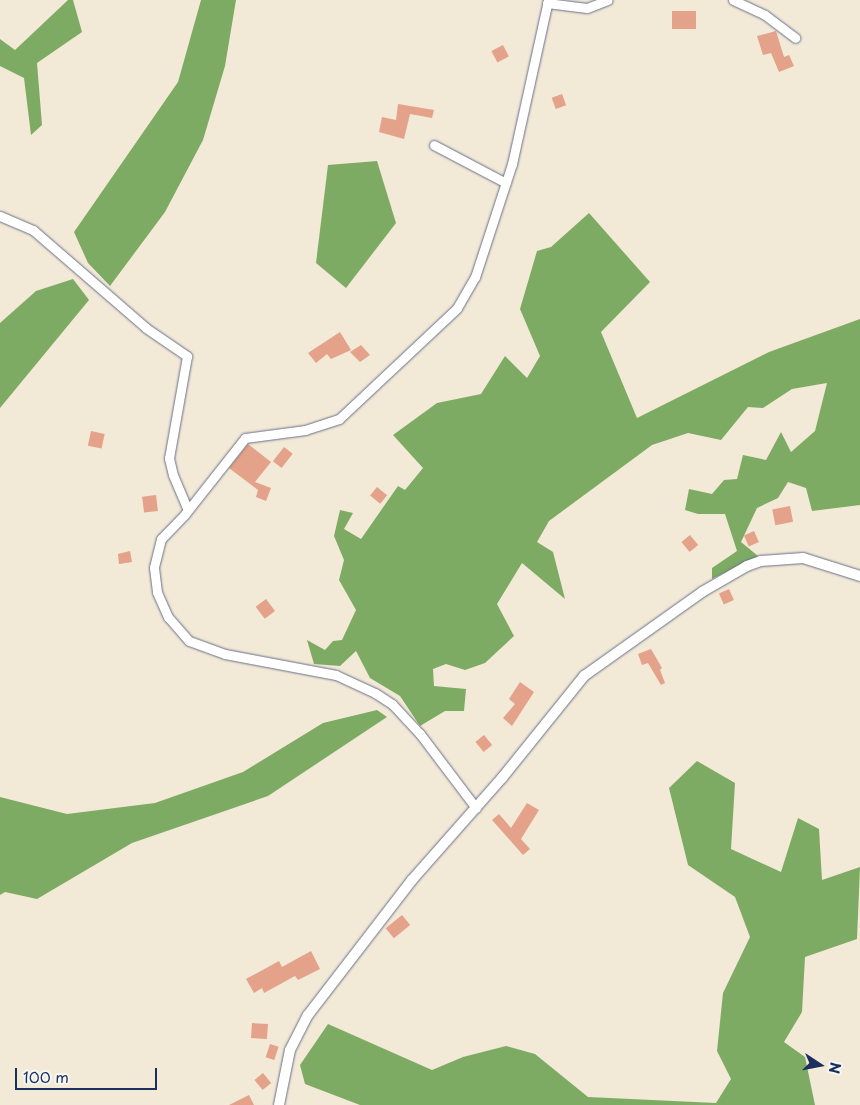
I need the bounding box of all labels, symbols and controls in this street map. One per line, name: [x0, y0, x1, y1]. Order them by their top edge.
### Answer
north arrow: [795, 1040, 845, 1090]
scale bar: [18, 1058, 160, 1090]
text: N: [824, 1061, 847, 1075]
text: 100 m: [23, 1065, 69, 1088]

